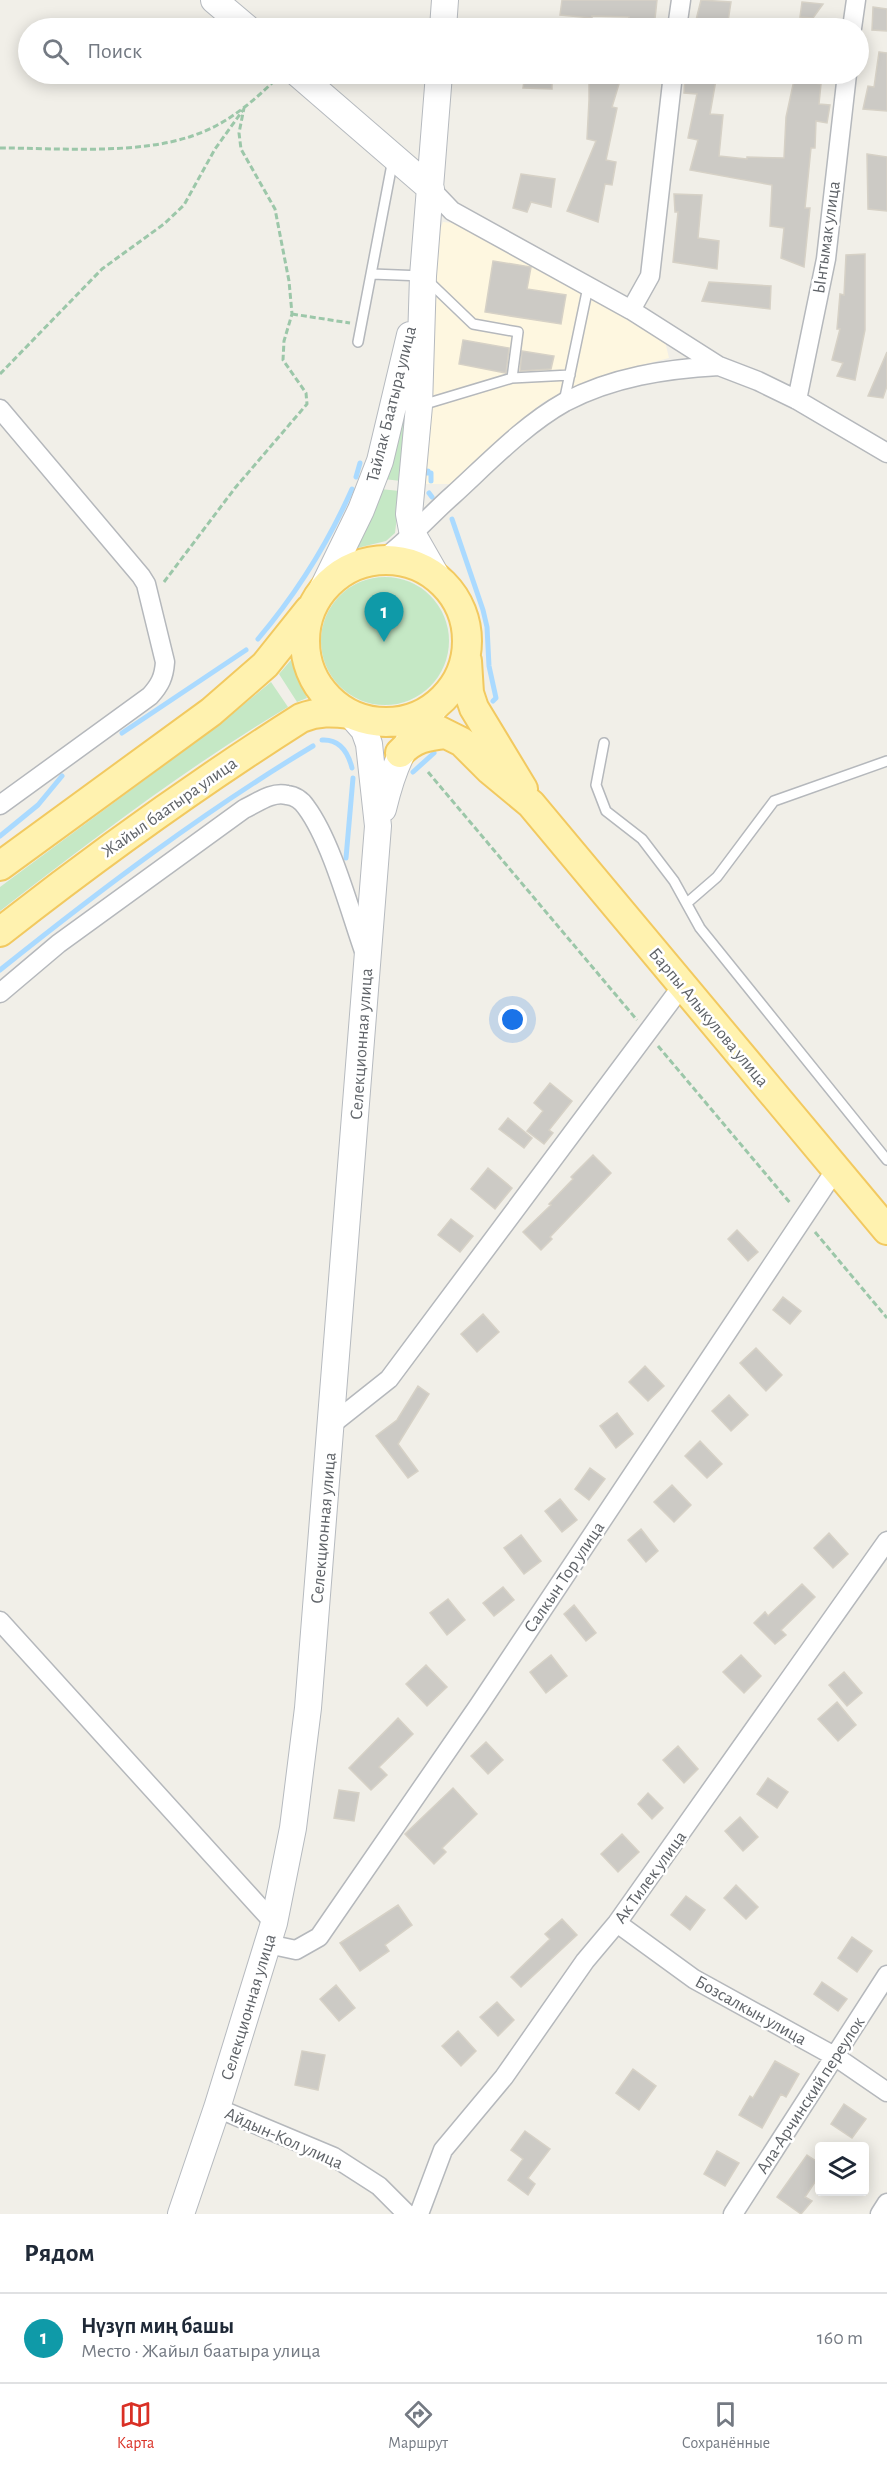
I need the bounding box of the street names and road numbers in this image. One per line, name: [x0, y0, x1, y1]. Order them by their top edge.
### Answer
street label: Ынтымак улица: [810, 180, 844, 294]
street label: Тайлак Баатыра улица: [364, 325, 420, 484]
street label: Жайыл баатыра улица: [98, 754, 241, 861]
street label: Барпы Алыкулова улица: [645, 945, 772, 1091]
street label: Селекционная улица: [348, 968, 376, 1120]
street label: Селекционная улица: [308, 1452, 340, 1605]
street label: Салкын Тор улица: [521, 1519, 608, 1636]
street label: Ак Тилек улица: [611, 1828, 690, 1927]
street label: Селекционная улица: [218, 1932, 280, 2083]
street label: Бозсалкын улица: [692, 1973, 809, 2049]
street label: Ала-Арчинский переулок: [753, 2013, 869, 2177]
street label: Айдын-Кол улица: [222, 2105, 345, 2173]

